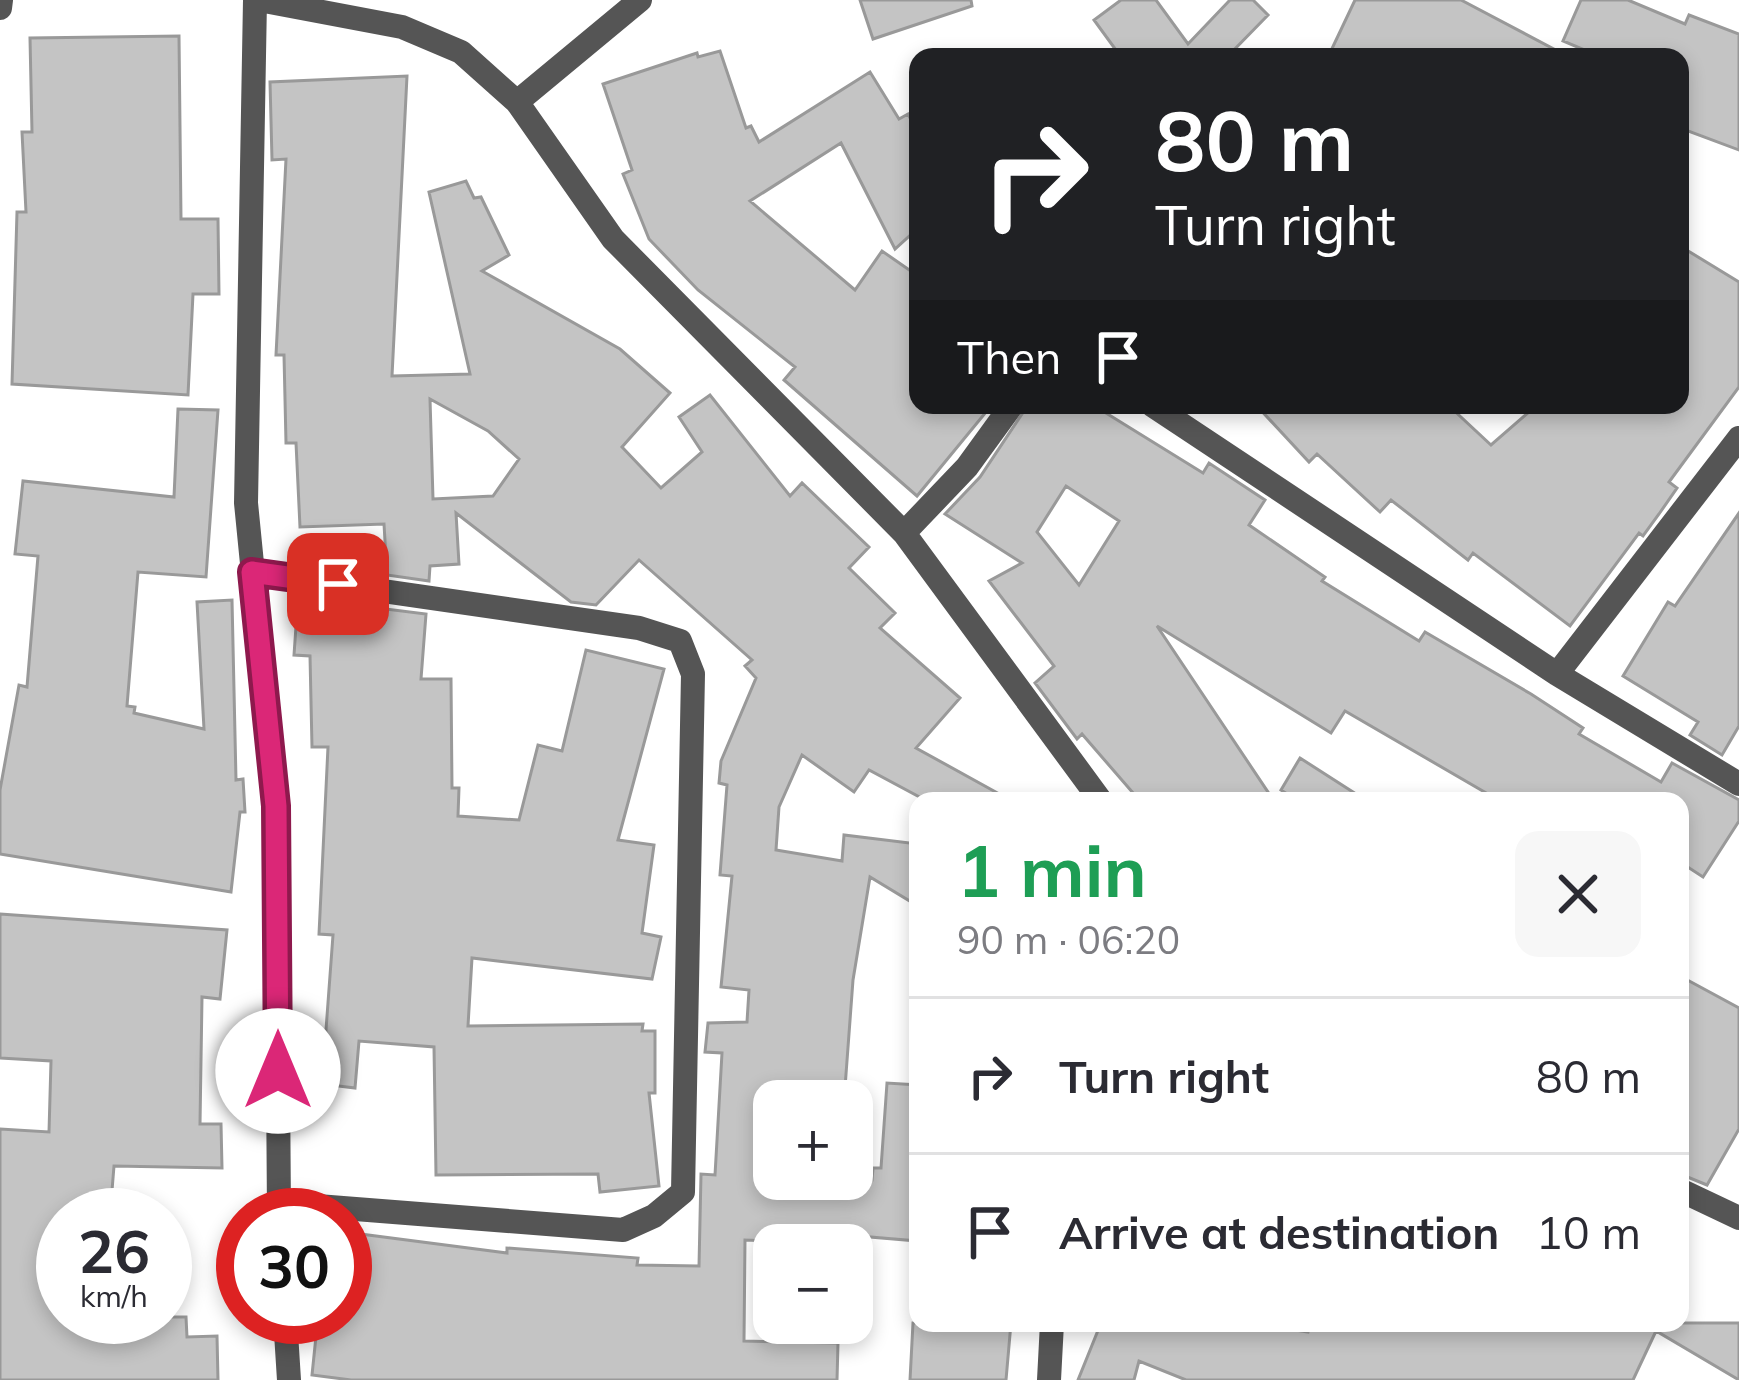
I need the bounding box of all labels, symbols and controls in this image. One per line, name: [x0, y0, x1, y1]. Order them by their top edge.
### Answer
text: 80 m: [1155, 87, 1354, 192]
icon: right: [957, 96, 1113, 252]
text: Turn right: [1155, 191, 1396, 259]
icon: arrive: [1085, 324, 1151, 390]
text: Then: [957, 329, 1061, 385]
pin: [287, 533, 389, 635]
icon: arrive: [305, 551, 371, 617]
text: 1 min: [957, 825, 1147, 915]
button: close: [1515, 831, 1641, 957]
text: 90 m · 06:20: [957, 915, 1180, 964]
position arrow: [215, 1008, 341, 1134]
icon: right: [957, 1043, 1023, 1109]
text: Turn right: [1059, 1048, 1269, 1104]
text: 80 m: [1536, 1048, 1641, 1104]
map controls: [753, 1080, 873, 1344]
button: +: [753, 1080, 873, 1200]
speed limit sign: 30: [216, 1188, 372, 1344]
icon: arrive: [957, 1199, 1023, 1265]
text: Arrive at destination: [1059, 1204, 1499, 1260]
text: 10 m: [1536, 1204, 1641, 1260]
text: 26: [78, 1213, 150, 1288]
button: −: [753, 1224, 873, 1344]
text: km/h: [80, 1277, 148, 1315]

